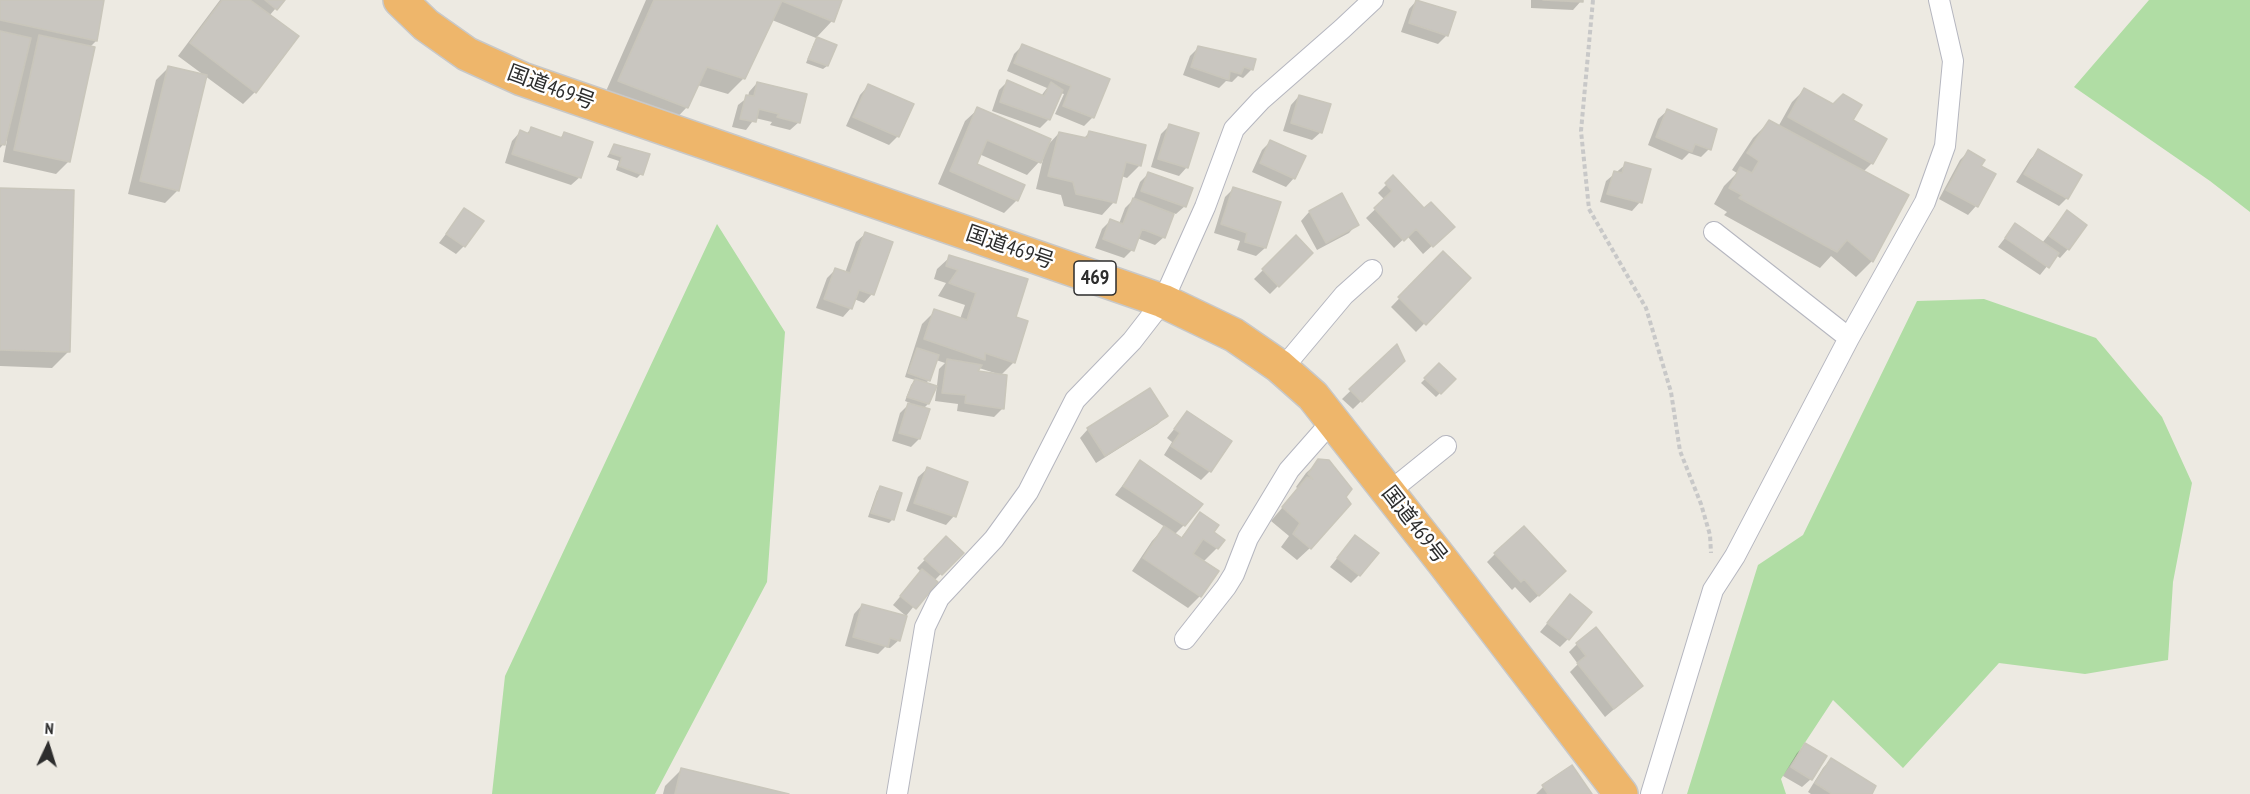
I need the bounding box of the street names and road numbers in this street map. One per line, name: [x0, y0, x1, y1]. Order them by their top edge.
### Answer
street label: 国道469号: [504, 61, 598, 115]
street label: 国道469号: [963, 221, 1057, 275]
road number: 469: [1074, 261, 1116, 295]
street label: 国道469号: [1376, 481, 1452, 569]

